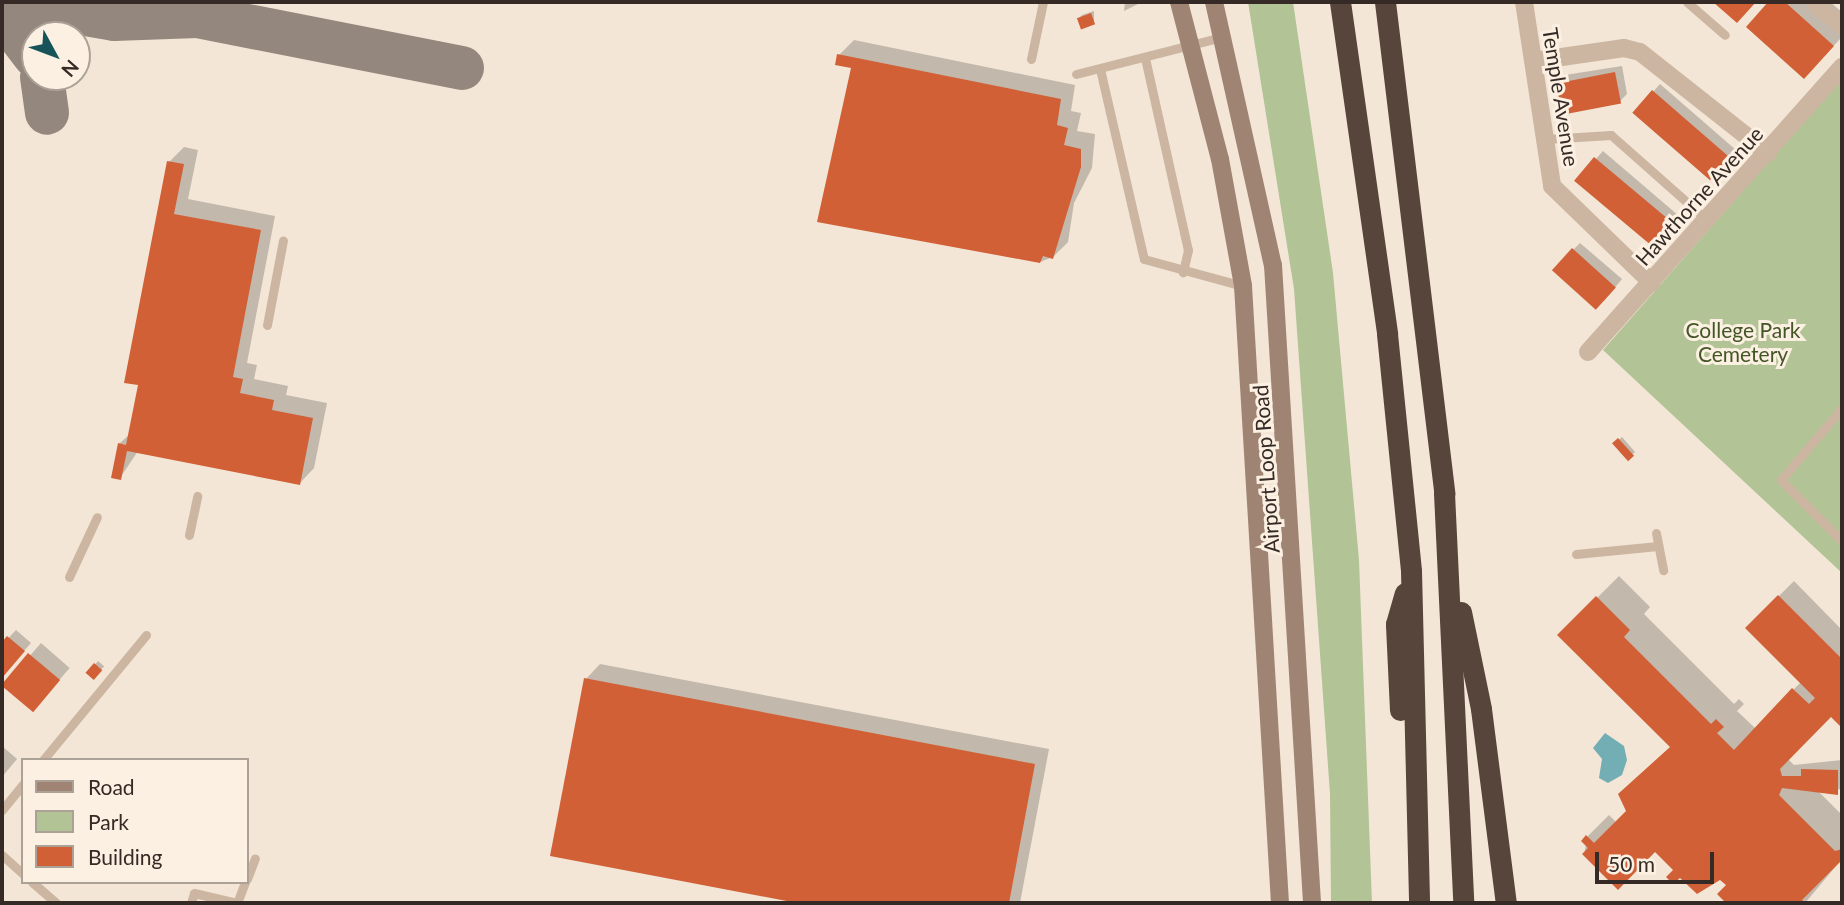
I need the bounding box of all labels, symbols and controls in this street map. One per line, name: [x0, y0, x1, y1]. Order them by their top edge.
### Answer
north arrow: [21, 21, 91, 91]
street label: Temple Avenue: [1538, 25, 1584, 169]
text: N: [57, 56, 84, 82]
street label: Hawthorne Avenue: [1630, 121, 1768, 271]
park label: College Park Cemetery: [1686, 317, 1800, 367]
street label: Airport Loop Road: [1248, 384, 1284, 554]
legend: [21, 758, 248, 884]
text: Road: [88, 774, 135, 799]
text: Park: [88, 809, 129, 834]
scale bar: [1599, 838, 1718, 882]
text: Building: [88, 844, 163, 869]
text: 50 m: [1608, 851, 1655, 876]

